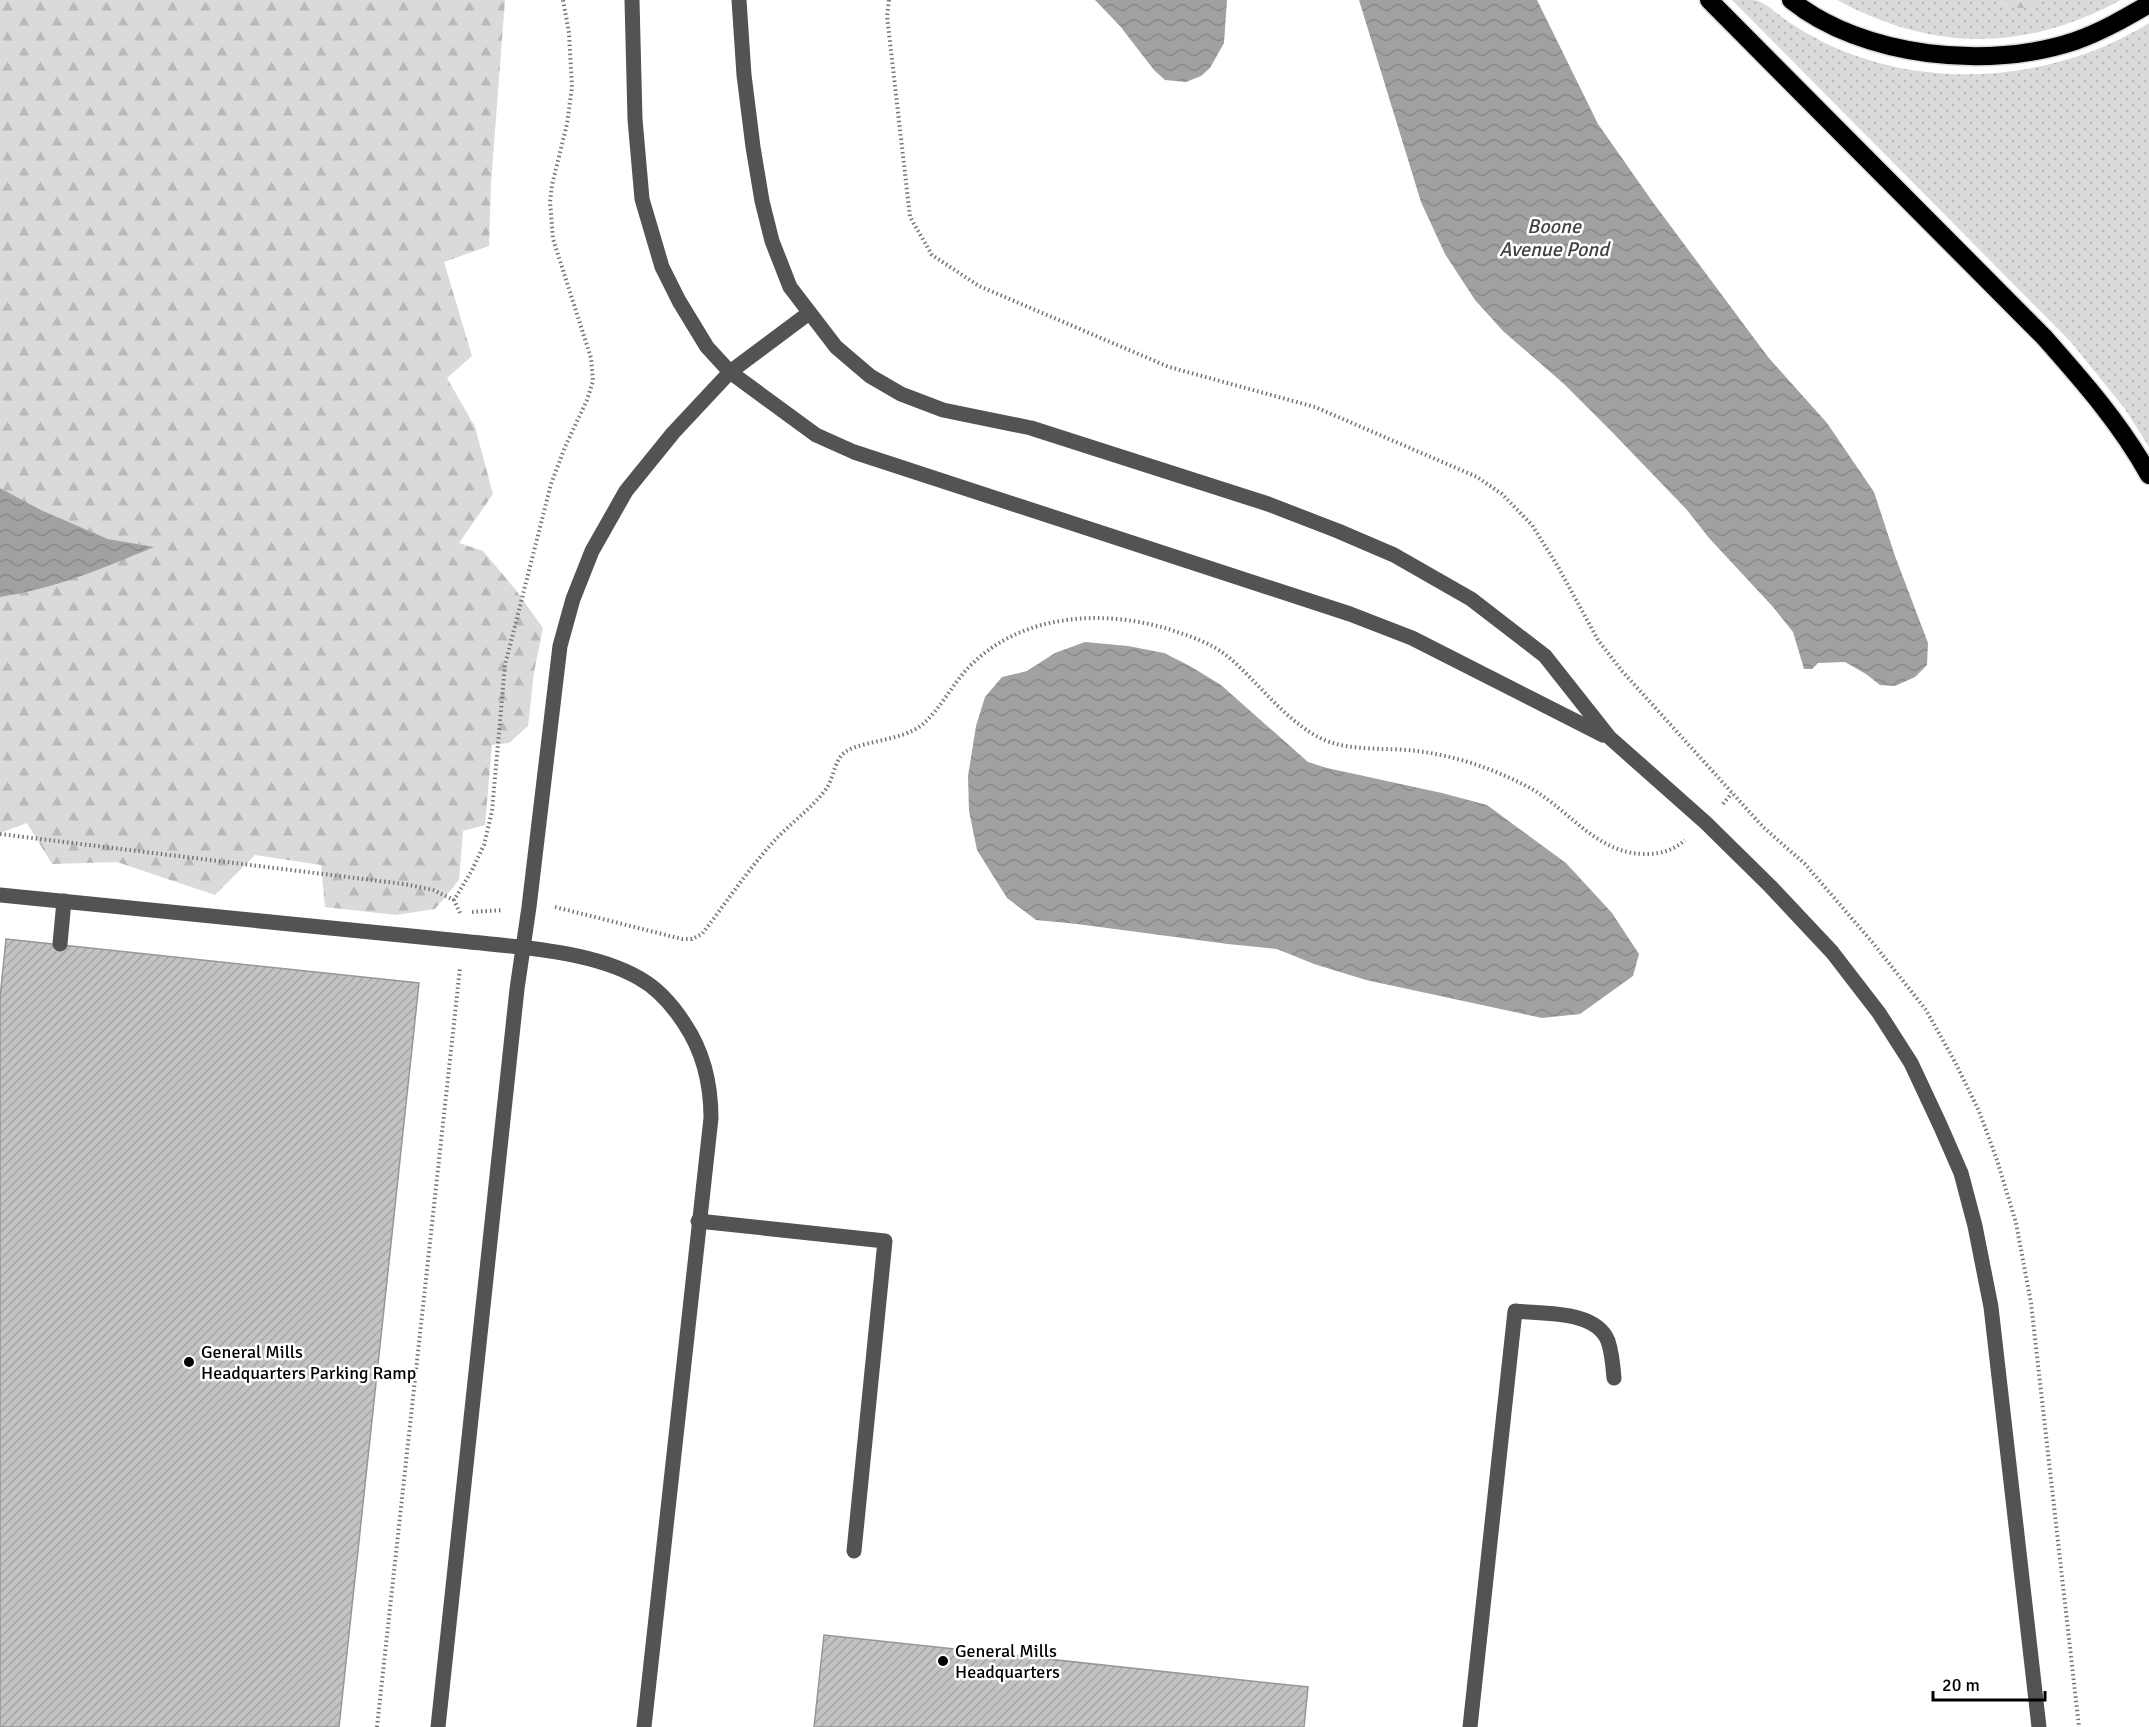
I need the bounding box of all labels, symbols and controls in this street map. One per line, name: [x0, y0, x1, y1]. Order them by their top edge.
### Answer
water label: Boone Avenue Pond: [1499, 214, 1611, 262]
place label: General Mills Headquarters Parking Ramp: [201, 1341, 416, 1384]
marker: General Mills Headquarters Parking Ramp: [182, 1355, 196, 1369]
place label: General Mills Headquarters: [955, 1640, 1060, 1683]
marker: General Mills Headquarters: [936, 1654, 950, 1668]
scale bar: [1933, 1664, 2046, 1702]
text: 20 m: [1942, 1674, 1980, 1696]

